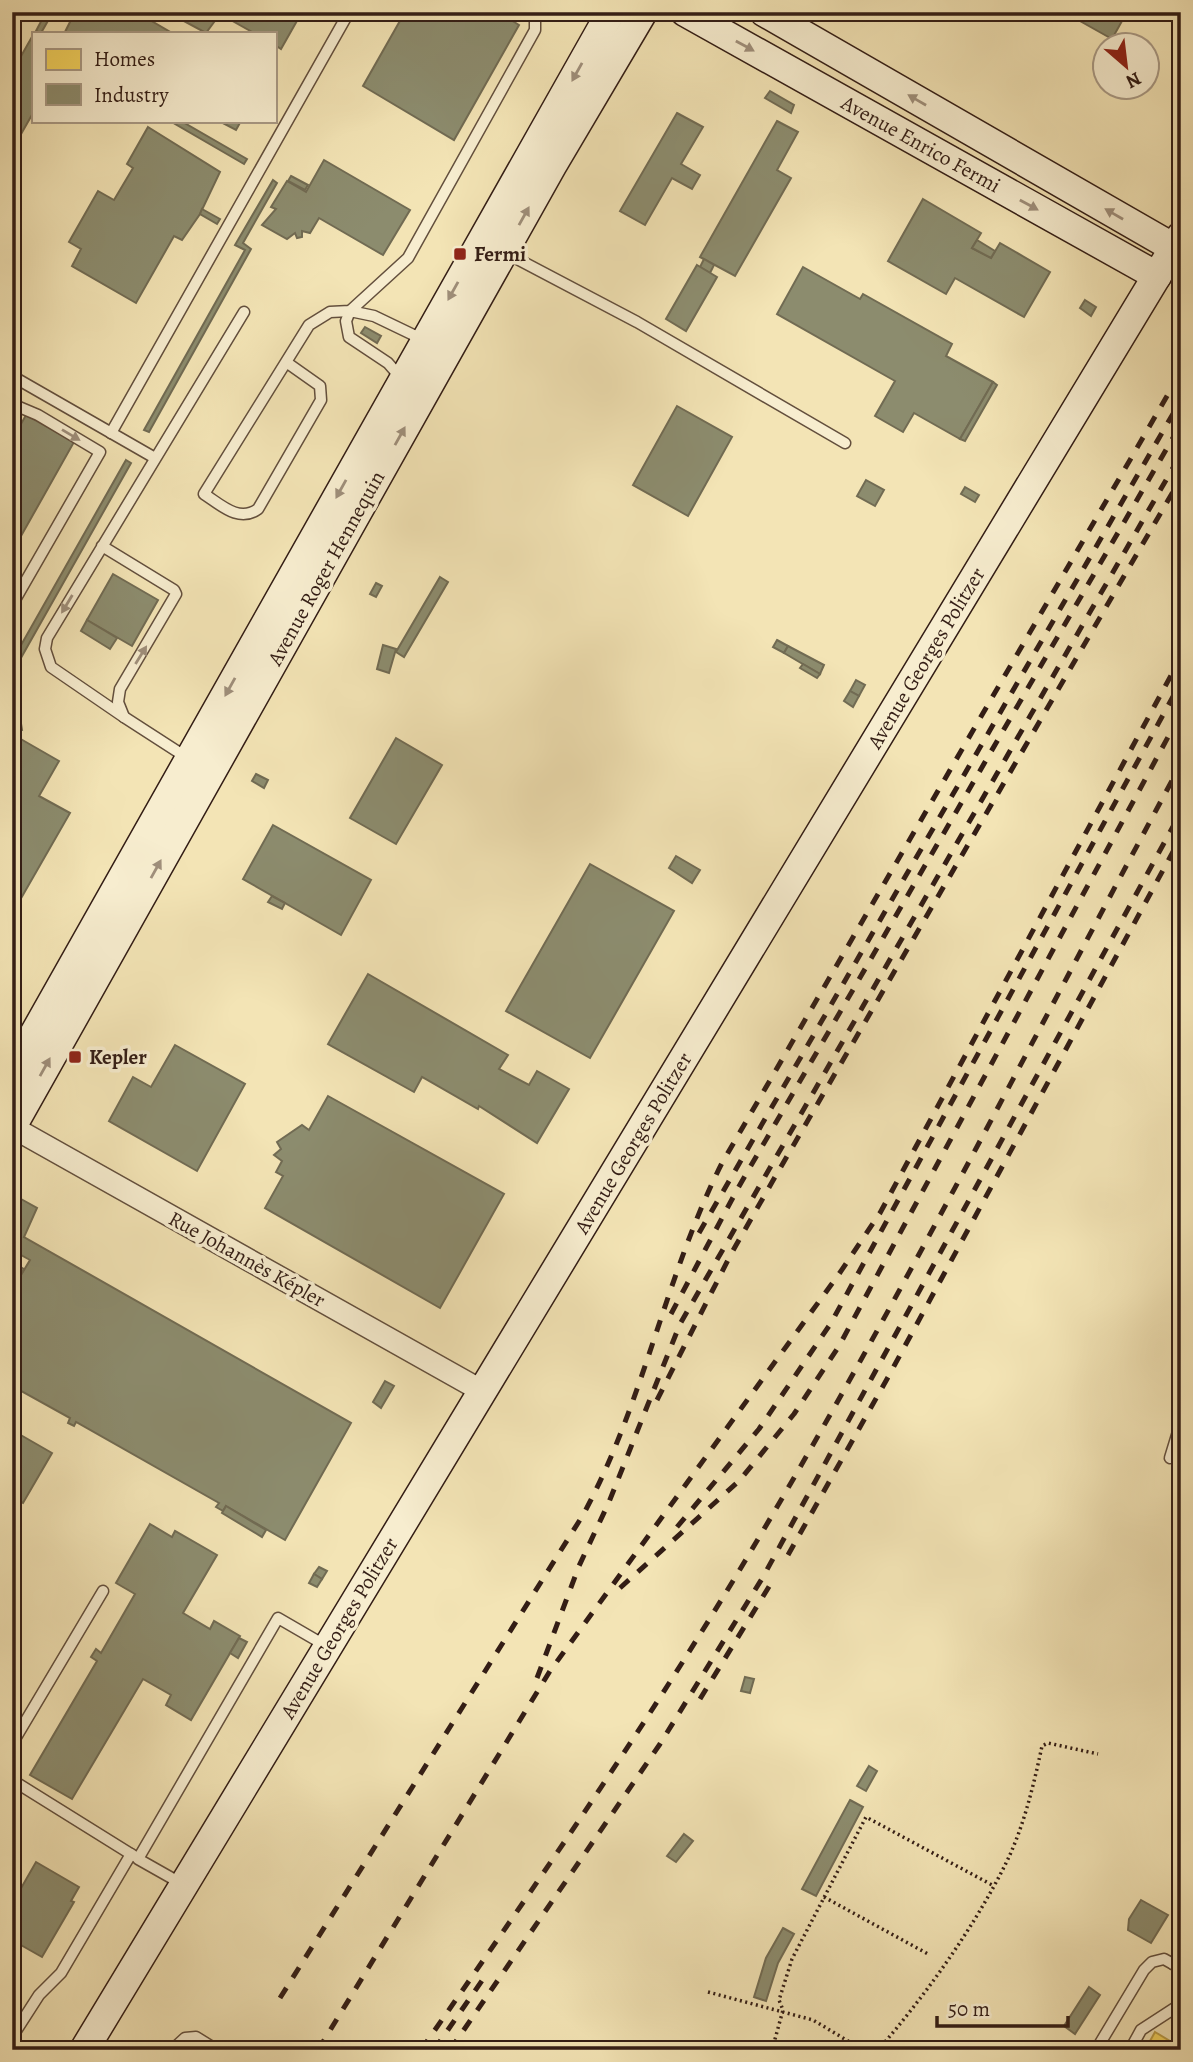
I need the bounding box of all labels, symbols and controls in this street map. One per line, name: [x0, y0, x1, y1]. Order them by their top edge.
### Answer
legend: [32, 32, 276, 122]
north arrow: [1092, 32, 1162, 102]
one-way arrow: [735, 40, 754, 52]
text: Homes: [94, 45, 155, 73]
one-way arrow: [571, 62, 583, 81]
text: N: [1121, 65, 1146, 95]
text: Industry: [94, 81, 169, 109]
street label: Avenue Enrico Fermi: [836, 88, 1006, 199]
one-way arrow: [908, 94, 927, 106]
one-way arrow: [1019, 199, 1038, 211]
one-way arrow: [518, 206, 530, 226]
one-way arrow: [1105, 208, 1124, 220]
place label: Fermi: [474, 240, 526, 268]
marker: Fermi: [452, 246, 468, 262]
one-way arrow: [447, 281, 459, 301]
one-way arrow: [394, 426, 406, 445]
one-way arrow: [62, 429, 81, 442]
street label: Avenue Roger Hennequin: [260, 466, 391, 671]
one-way arrow: [335, 480, 347, 499]
street label: Avenue Georges Politzer: [860, 562, 991, 755]
one-way arrow: [61, 595, 74, 614]
one-way arrow: [135, 645, 148, 665]
one-way arrow: [224, 678, 236, 697]
one-way arrow: [150, 859, 162, 878]
place label: Kepler: [89, 1043, 147, 1071]
street label: Avenue Georges Politzer: [567, 1047, 698, 1240]
marker: Kepler: [67, 1049, 83, 1065]
one-way arrow: [39, 1058, 51, 1077]
street label: Rue Johannès Képler: [164, 1204, 330, 1314]
street label: Avenue Georges Politzer: [273, 1532, 404, 1725]
scale bar: [937, 1985, 1069, 2029]
text: 50 m: [948, 1995, 990, 2023]

